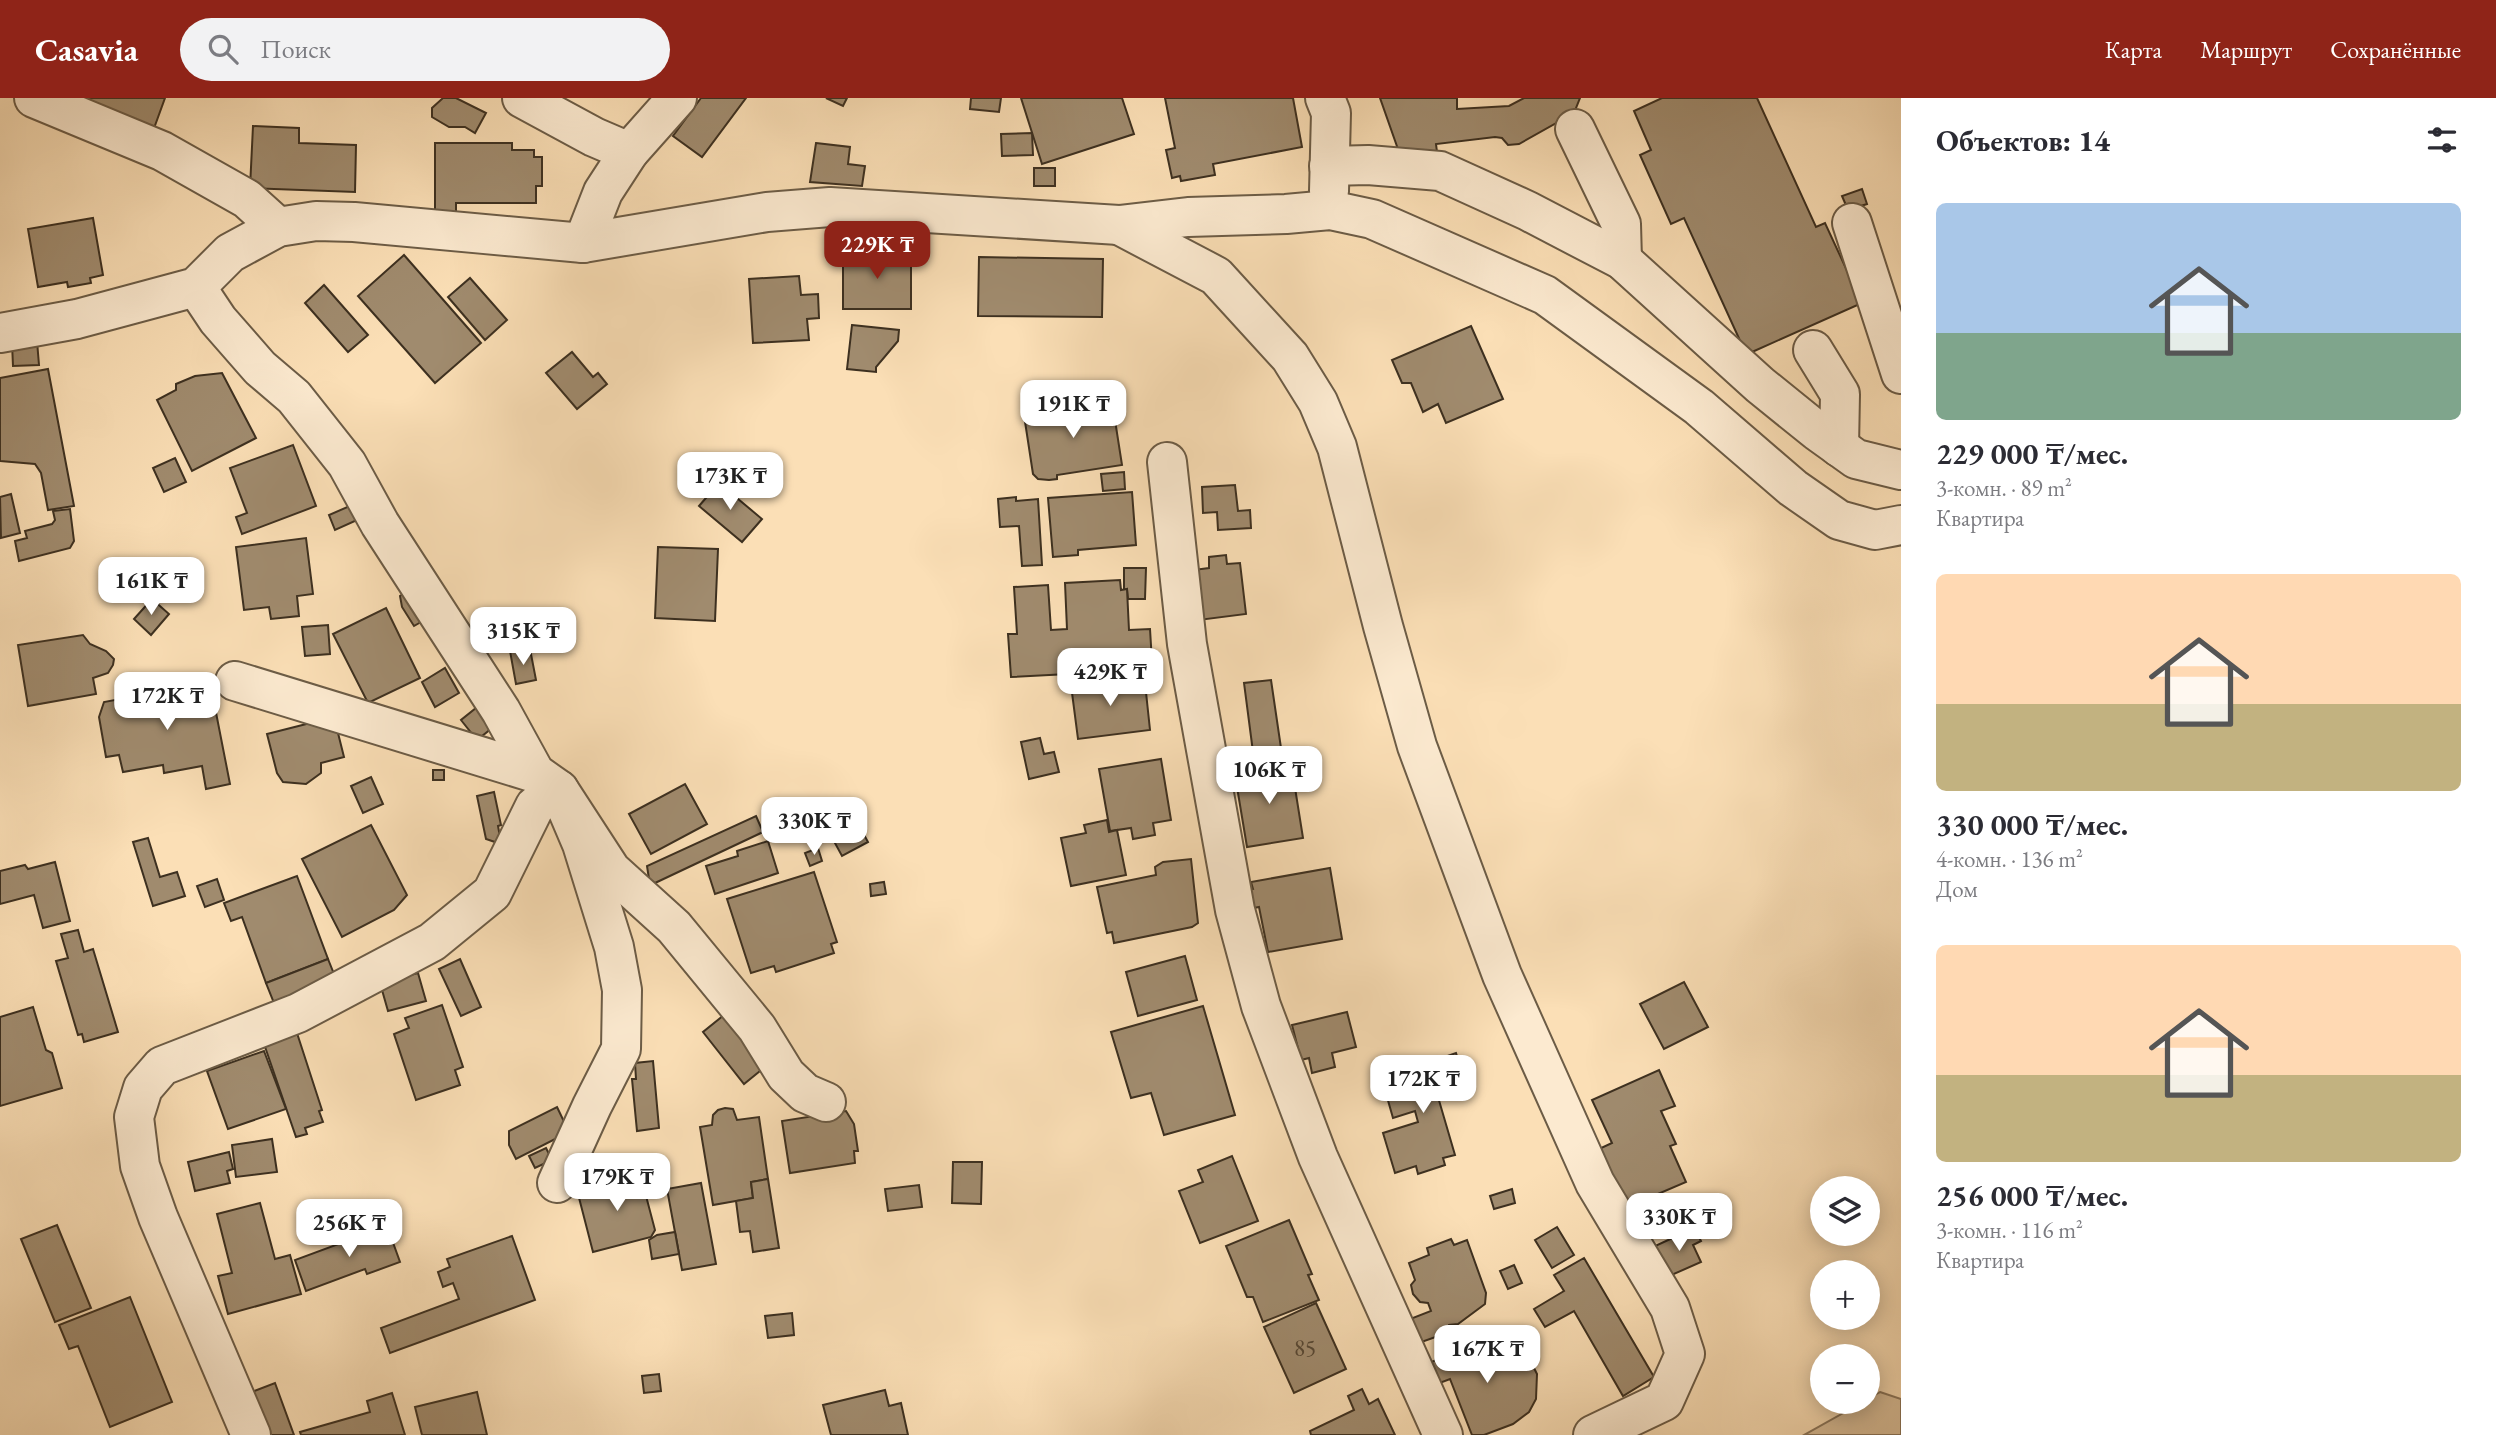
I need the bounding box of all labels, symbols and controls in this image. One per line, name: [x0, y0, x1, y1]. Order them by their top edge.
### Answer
search box: [180, 18, 670, 81]
text: Casavia: [35, 28, 138, 71]
icon: search: [204, 30, 242, 68]
text: Поиск: [260, 32, 331, 66]
text: Карта: [2105, 34, 2162, 65]
text: Маршрут: [2200, 34, 2292, 65]
text: Сохранённые: [2330, 34, 2461, 65]
text: Объектов: 14: [1936, 121, 2110, 160]
icon: filters: [2423, 121, 2461, 159]
pin: 229K ₸: [820, 222, 934, 281]
text: 229K ₸: [840, 229, 914, 259]
icon: home: [2136, 248, 2262, 374]
pin: 191K ₸: [1016, 380, 1130, 440]
text: 191K ₸: [1036, 388, 1110, 418]
text: 229 000 ₸/мес.: [1936, 434, 2128, 473]
pin: 173K ₸: [673, 452, 787, 512]
text: 173K ₸: [693, 460, 767, 490]
text: 3-комн. · 89 m²: [1936, 473, 2072, 503]
text: Квартира: [1936, 503, 2024, 533]
pin: 161K ₸: [94, 558, 208, 617]
text: 161K ₸: [114, 565, 188, 595]
pin: 315K ₸: [466, 608, 580, 667]
text: 315K ₸: [486, 615, 560, 645]
icon: home: [2136, 619, 2262, 745]
pin: 429K ₸: [1053, 648, 1167, 708]
text: 429K ₸: [1073, 656, 1147, 686]
pin: 172K ₸: [110, 672, 224, 732]
text: 172K ₸: [130, 680, 204, 710]
pin: 106K ₸: [1212, 746, 1326, 806]
text: 106K ₸: [1232, 754, 1306, 784]
pin: 330K ₸: [757, 798, 871, 857]
text: 330K ₸: [777, 805, 851, 835]
text: 330 000 ₸/мес.: [1936, 805, 2128, 844]
text: 4-комн. · 136 m²: [1936, 844, 2083, 874]
text: Дом: [1936, 874, 1978, 904]
icon: home: [2136, 990, 2262, 1116]
pin: 172K ₸: [1366, 1056, 1480, 1115]
text: 172K ₸: [1386, 1063, 1460, 1093]
pin: 179K ₸: [560, 1154, 674, 1213]
text: 179K ₸: [580, 1161, 654, 1191]
map controls: [1810, 1176, 1880, 1414]
button: layers: [1810, 1176, 1880, 1246]
text: 256 000 ₸/мес.: [1936, 1176, 2128, 1215]
pin: 330K ₸: [1622, 1194, 1736, 1253]
pin: 256K ₸: [292, 1200, 406, 1259]
text: 330K ₸: [1642, 1201, 1716, 1231]
text: 256K ₸: [312, 1207, 386, 1237]
text: 3-комн. · 116 m²: [1936, 1215, 2083, 1245]
text: Квартира: [1936, 1245, 2024, 1275]
button: +: [1810, 1260, 1880, 1330]
pin: 167K ₸: [1430, 1326, 1544, 1385]
house number: 85: [1294, 1333, 1316, 1363]
text: 167K ₸: [1450, 1333, 1524, 1363]
button: −: [1810, 1344, 1880, 1414]

